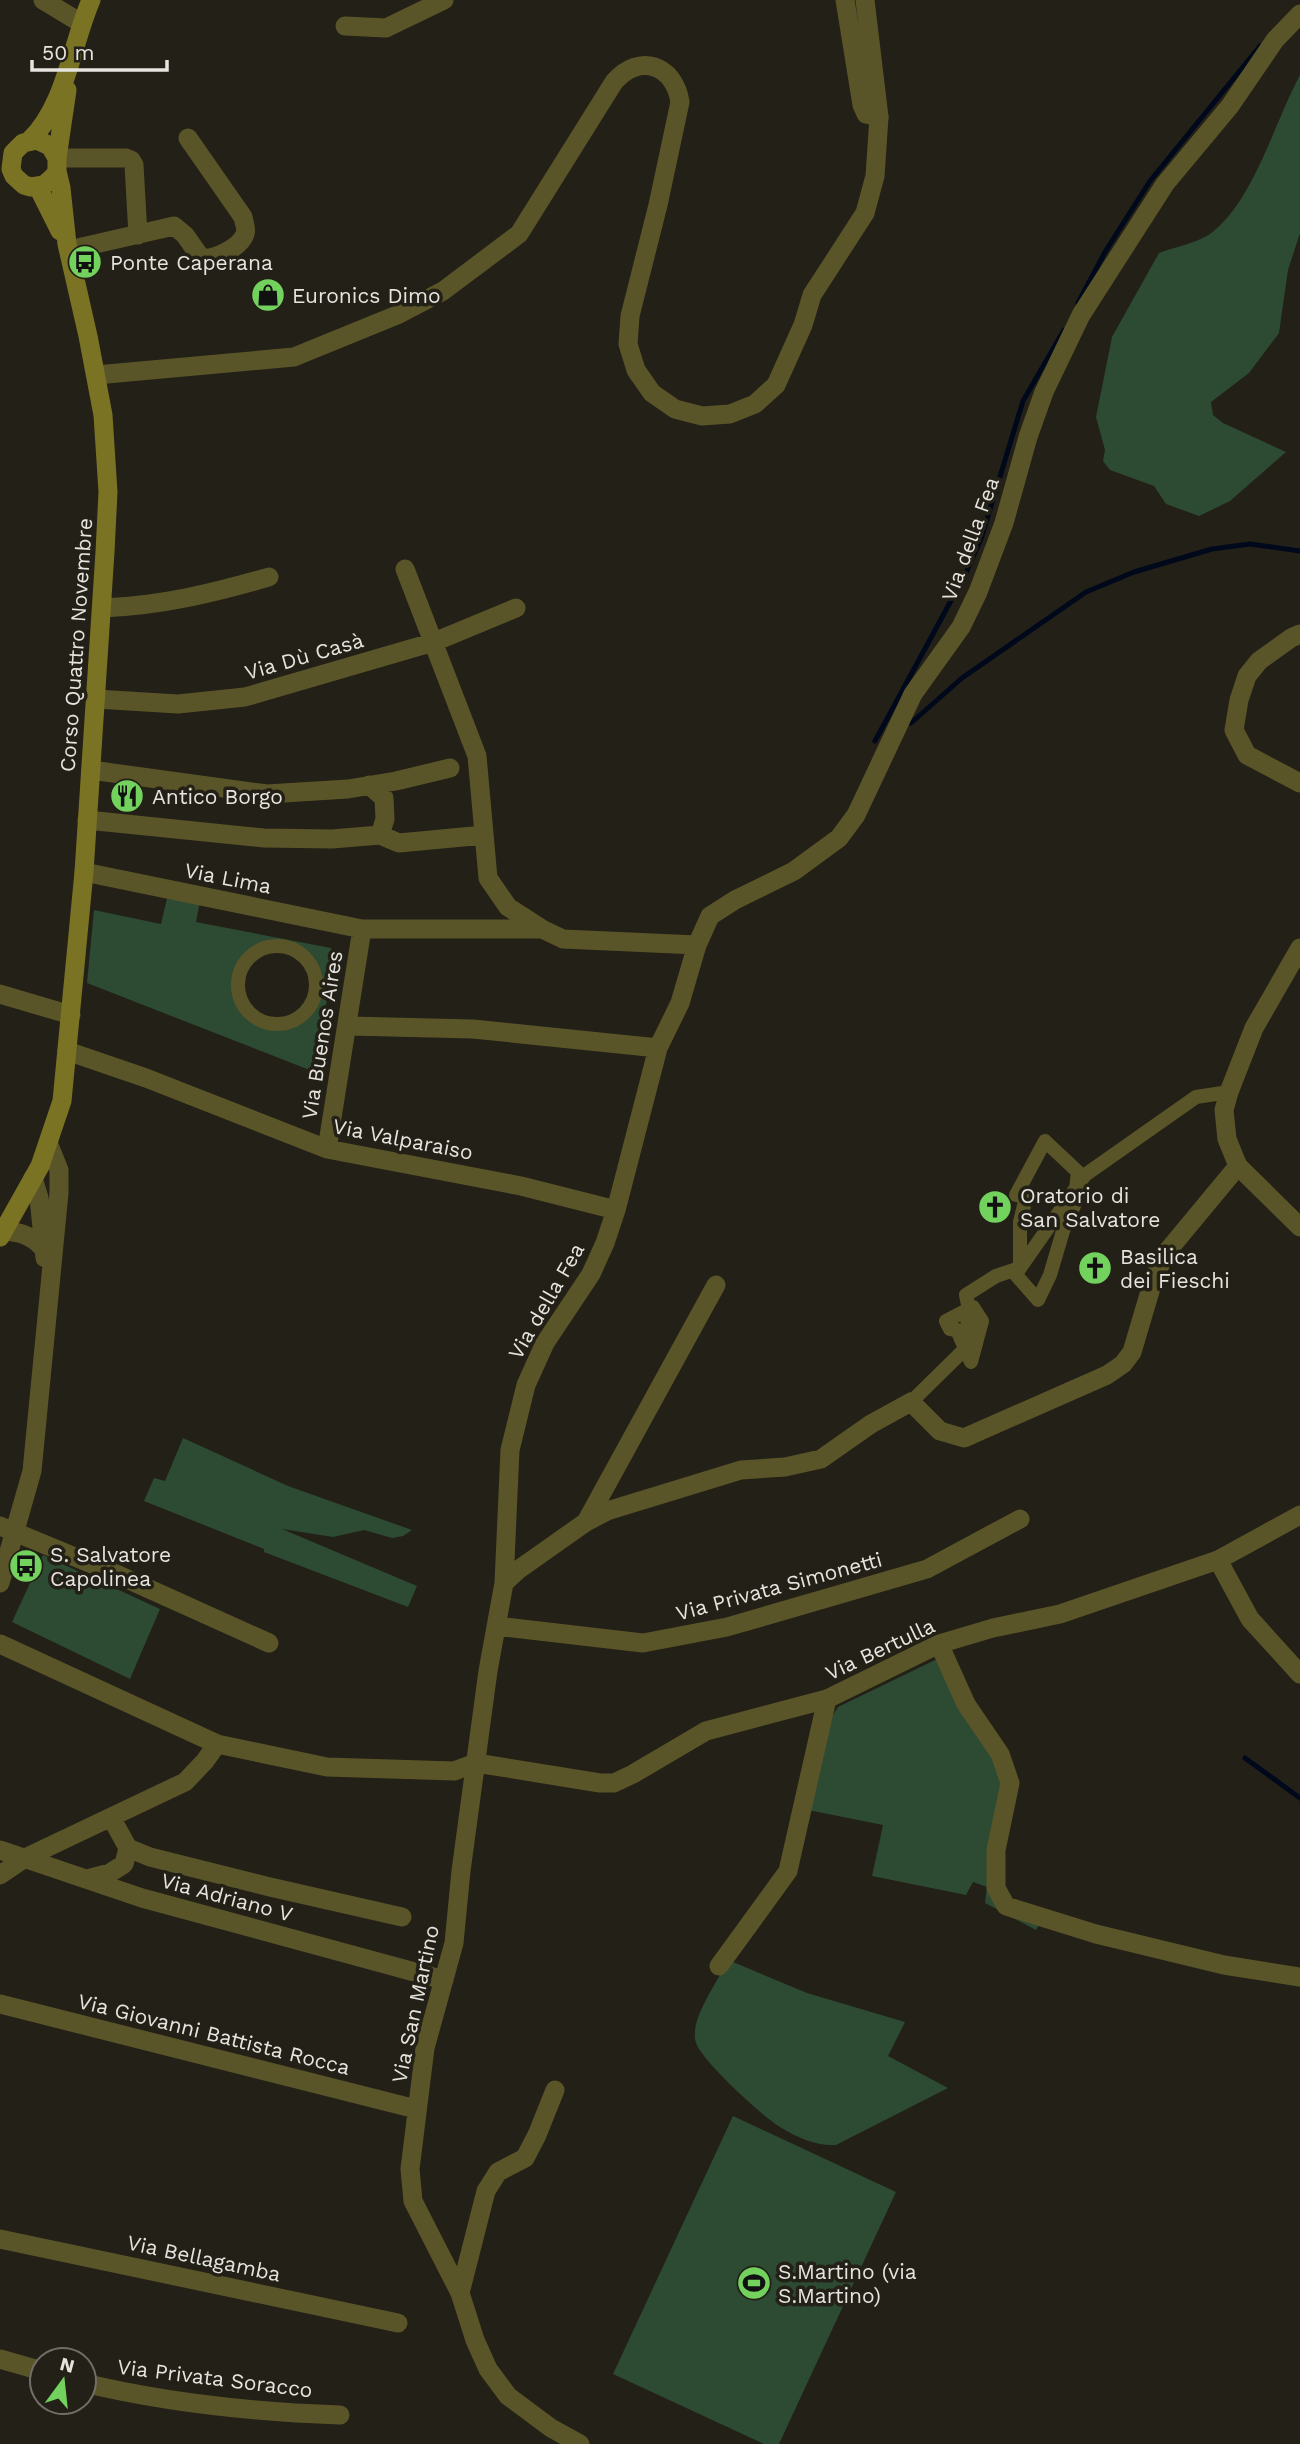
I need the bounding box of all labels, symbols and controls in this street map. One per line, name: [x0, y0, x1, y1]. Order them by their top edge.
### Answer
scale bar: [32, 28, 166, 72]
text: 50 m: [42, 40, 94, 65]
bus stop icon: Ponte Caperana: [66, 243, 104, 281]
place label: Ponte Caperana: [110, 250, 273, 275]
shop icon: Euronics Dimo: [249, 276, 287, 314]
place label: Euronics Dimo: [292, 283, 441, 308]
street label: Via della Fea: [936, 473, 1004, 604]
street label: Corso Quattro Novembre: [55, 517, 97, 773]
street label: Via Dù Casà: [242, 627, 366, 685]
restaurant icon: Antico Borgo: [108, 777, 146, 815]
place label: Antico Borgo: [152, 784, 283, 809]
street label: Via Lima: [183, 857, 274, 899]
street label: Via Buenos Aires: [296, 949, 348, 1121]
street label: Via Valparaiso: [331, 1113, 475, 1165]
place label: Oratorio di San Salvatore: [1020, 1183, 1160, 1232]
church icon: Oratorio di San Salvatore: [976, 1188, 1014, 1226]
street label: Via della Fea: [503, 1238, 589, 1364]
place label: Basilica dei Fieschi: [1120, 1244, 1230, 1293]
church icon: Basilica dei Fieschi: [1076, 1249, 1114, 1287]
place label: S. Salvatore Capolinea: [50, 1542, 171, 1591]
street label: Via Privata Simonetti: [673, 1546, 885, 1626]
bus stop icon: S. Salvatore Capolinea: [7, 1547, 45, 1585]
street label: Via Bertulla: [821, 1613, 939, 1685]
street label: Via Adriano V: [158, 1867, 296, 1927]
street label: Via San Martino: [386, 1923, 444, 2085]
street label: Via Giovanni Battista Rocca: [75, 1988, 353, 2080]
street label: Via Bellagamba: [125, 2230, 283, 2287]
place label: S.Martino (via S.Martino): [778, 2259, 917, 2308]
sports icon: S.Martino (via S.Martino): [735, 2264, 773, 2302]
north arrow: [28, 2346, 98, 2416]
text: N: [57, 2352, 77, 2378]
street label: Via Privata Soracco: [116, 2354, 314, 2402]

